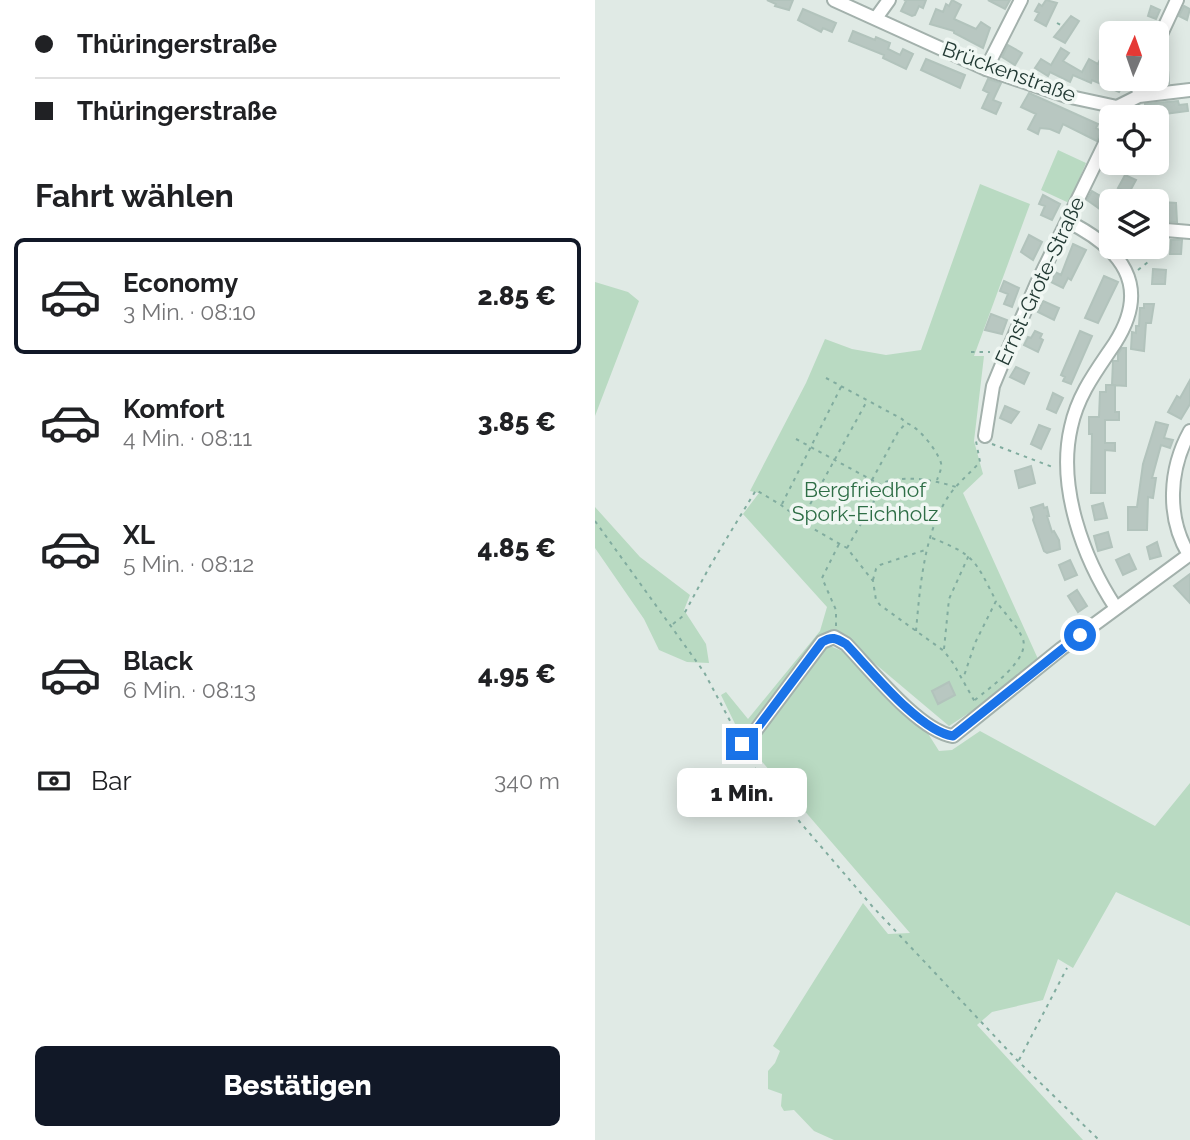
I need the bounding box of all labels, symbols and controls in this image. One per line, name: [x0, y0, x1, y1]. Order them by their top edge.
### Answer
north arrow: [1099, 21, 1169, 91]
map controls: [1099, 21, 1169, 259]
text: Thüringerstraße: [77, 29, 277, 59]
street label: Brückenstraße: [939, 36, 1079, 107]
text: Thüringerstraße: [77, 96, 277, 126]
button: locate: [1099, 105, 1169, 175]
text: Fahrt wählen: [35, 177, 234, 214]
button: layers: [1099, 189, 1169, 259]
street label: Ernst-Grote-Straße: [990, 193, 1090, 369]
icon: car: [39, 265, 102, 328]
text: Economy: [123, 268, 238, 298]
text: 2.85 €: [478, 281, 556, 311]
text: 3 Min. · 08:10: [123, 298, 256, 325]
icon: car: [39, 391, 102, 454]
text: Komfort: [123, 394, 225, 424]
text: 3.85 €: [478, 407, 556, 437]
text: 4 Min. · 08:11: [123, 424, 252, 451]
park label: Bergfriedhof Spork-Eichholz: [792, 477, 938, 526]
icon: car: [39, 517, 102, 580]
text: XL: [123, 520, 155, 550]
text: 4.85 €: [478, 533, 556, 563]
text: 5 Min. · 08:12: [123, 550, 254, 577]
route start: [1064, 619, 1096, 651]
icon: car: [39, 643, 102, 706]
text: Black: [123, 646, 193, 676]
text: 4.95 €: [478, 659, 556, 689]
text: 6 Min. · 08:13: [123, 676, 256, 703]
route end: [726, 728, 758, 760]
icon: cash: [35, 762, 73, 800]
text: Bar: [91, 766, 132, 796]
text: 340 m: [494, 767, 560, 794]
callout: 1 Min.: [677, 768, 807, 818]
text: 1 Min.: [711, 779, 773, 806]
button: Bestätigen: [35, 1046, 560, 1126]

